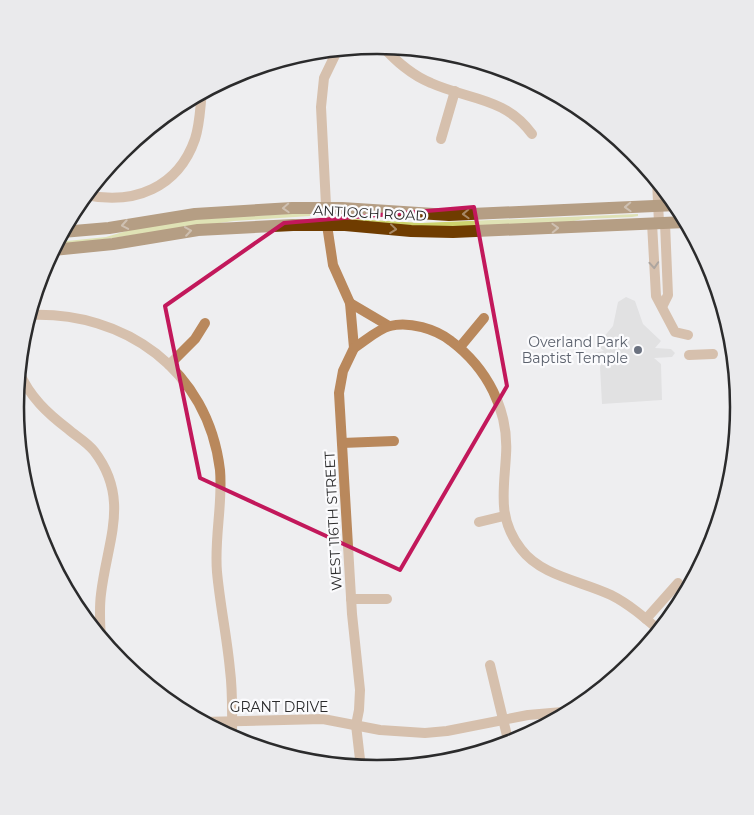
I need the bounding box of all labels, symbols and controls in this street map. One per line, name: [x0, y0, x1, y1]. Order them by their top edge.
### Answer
street label: ANTIOCH ROAD: [313, 201, 427, 225]
one-way arrow: [624, 202, 632, 213]
one-way arrow: [282, 203, 290, 213]
one-way arrow: [462, 209, 470, 220]
one-way arrow: [120, 219, 129, 230]
one-way arrow: [552, 222, 560, 233]
one-way arrow: [389, 224, 397, 235]
one-way arrow: [183, 227, 192, 237]
one-way arrow: [649, 262, 660, 270]
place label: Overland Park Baptist Temple: [522, 333, 629, 367]
marker: Overland Park Baptist Temple: [632, 344, 644, 356]
street label: WEST 116TH STREET: [320, 451, 346, 591]
street label: GRANT DRIVE: [230, 698, 328, 716]

